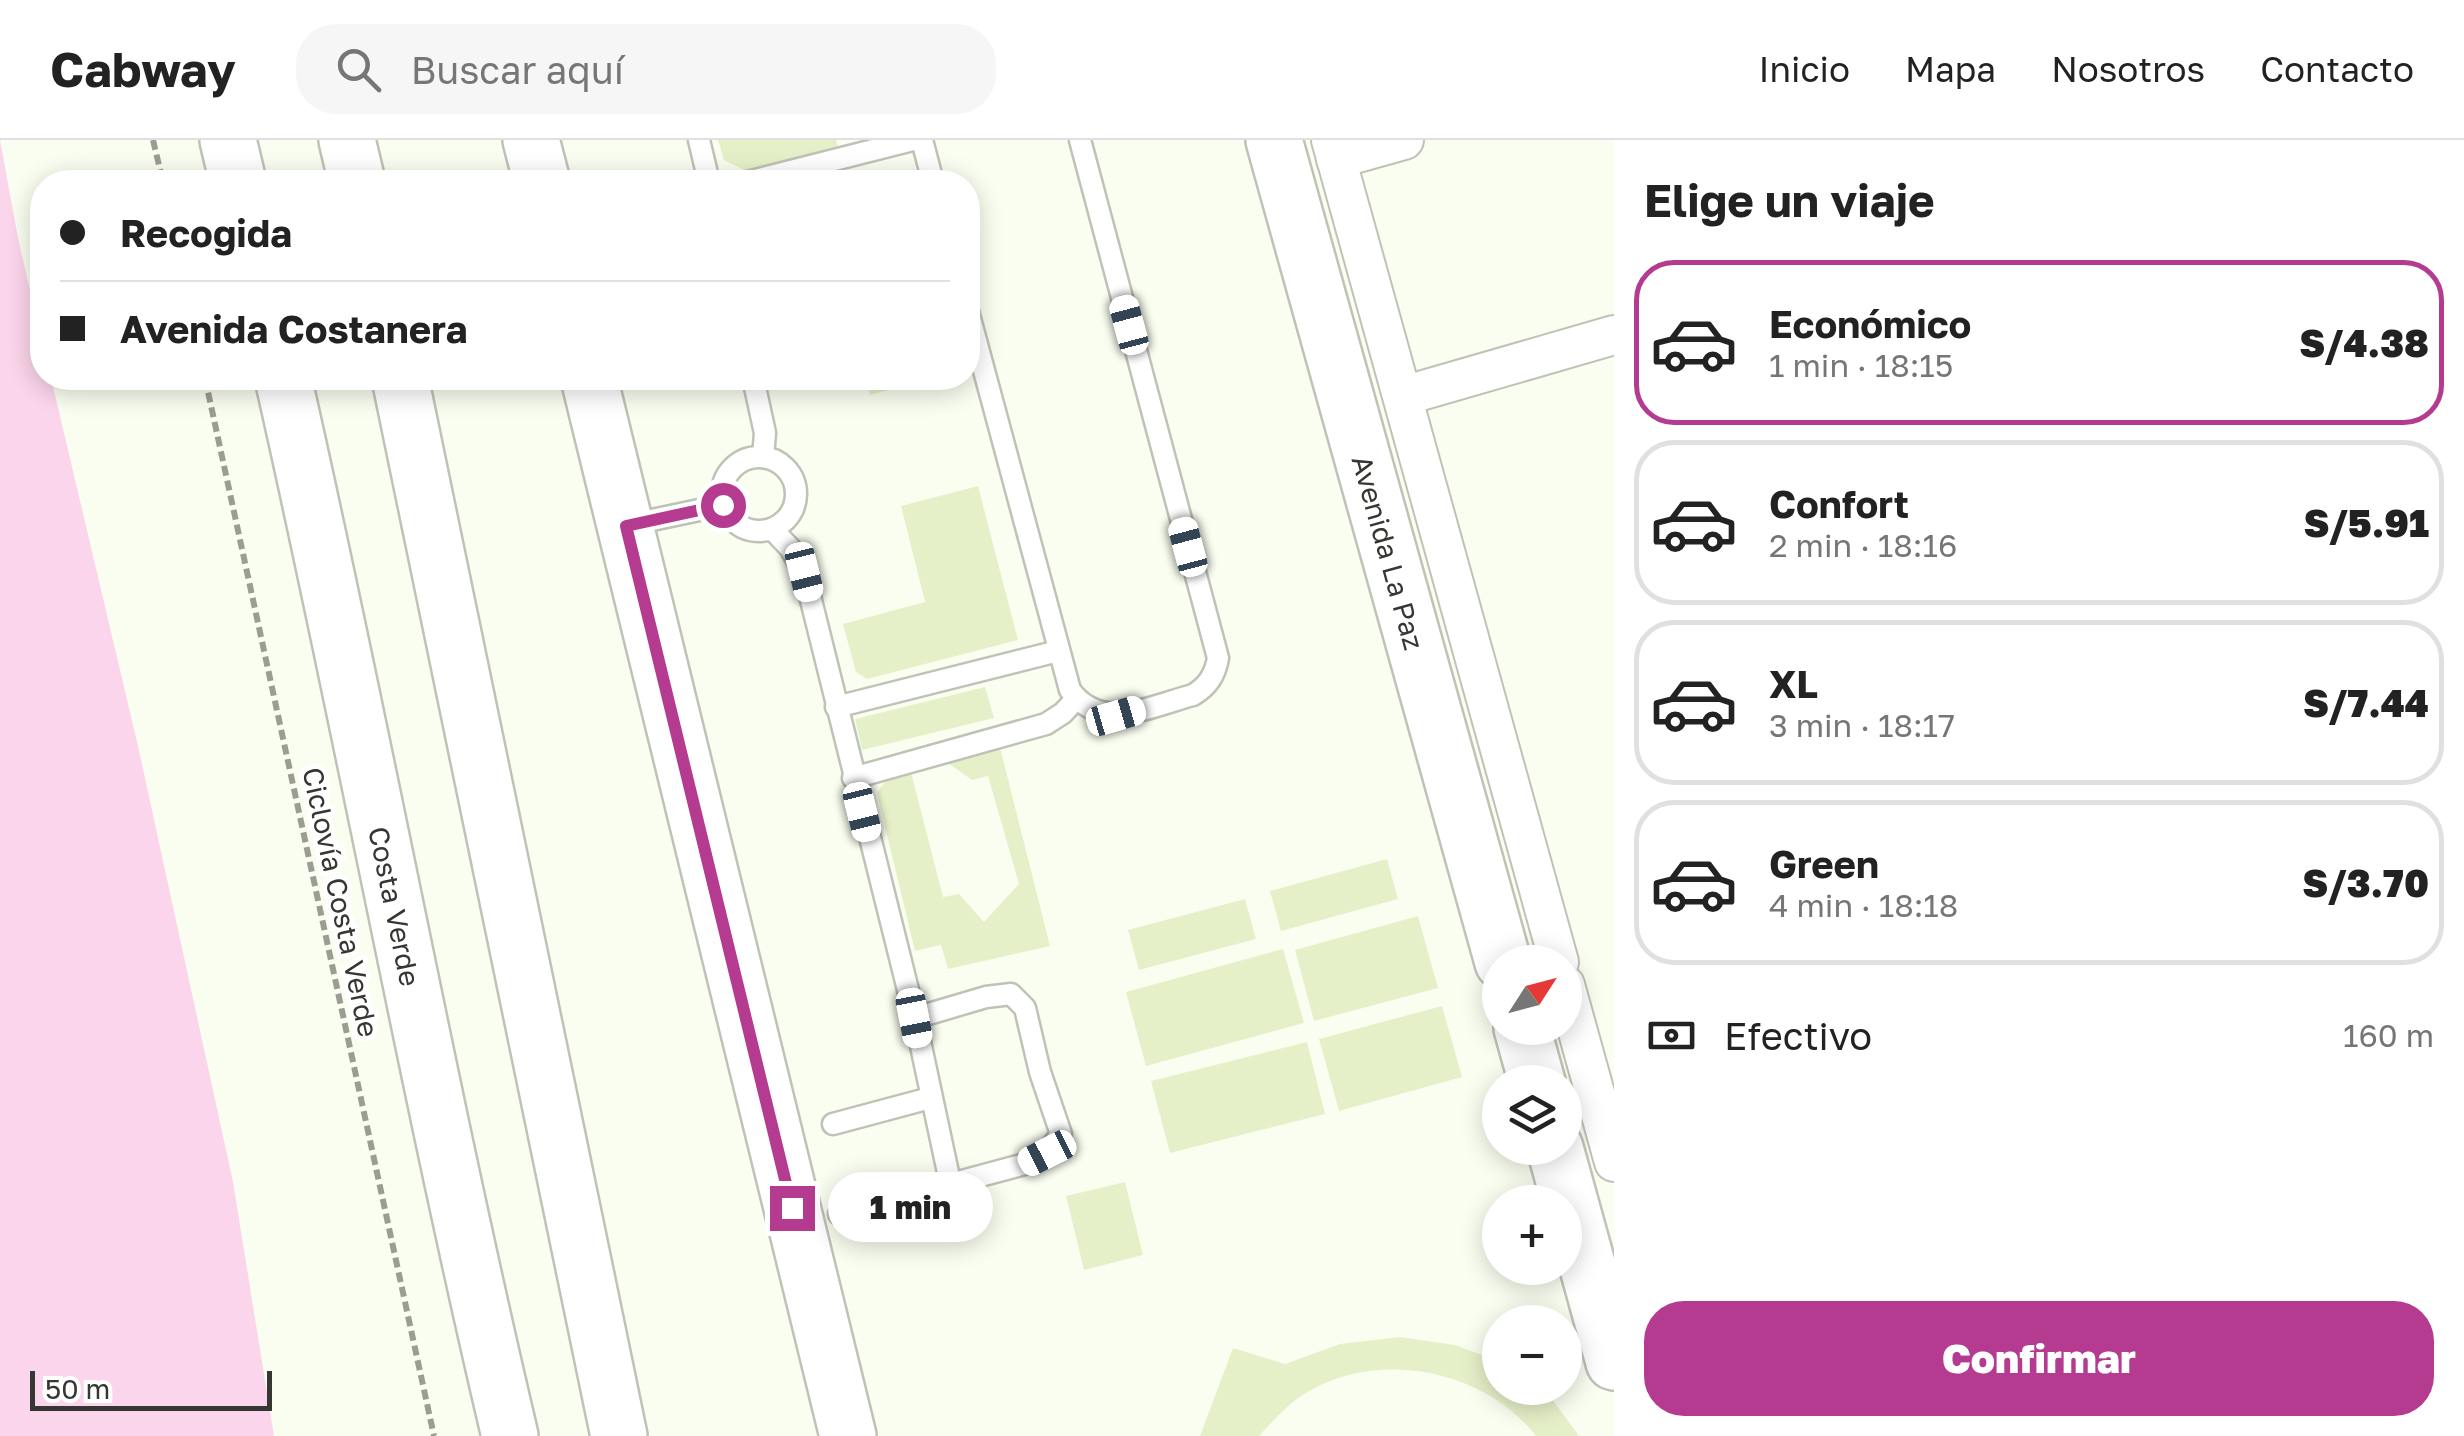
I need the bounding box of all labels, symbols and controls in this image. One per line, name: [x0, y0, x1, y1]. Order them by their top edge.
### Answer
search box: [296, 24, 996, 114]
text: Cabway: [50, 40, 236, 98]
icon: search: [331, 42, 386, 97]
text: Buscar aquí: [411, 47, 624, 92]
text: Inicio: [1759, 48, 1850, 90]
text: Mapa: [1905, 48, 1996, 90]
text: Nosotros: [2051, 48, 2205, 90]
text: Contacto: [2260, 48, 2414, 90]
text: Elige un viaje: [1644, 173, 1935, 227]
text: Recogida: [120, 210, 292, 255]
car: [1107, 292, 1151, 358]
icon: car: [1649, 298, 1739, 388]
text: Económico: [1769, 301, 1971, 346]
text: Avenida Costanera: [120, 306, 468, 351]
text: S/4.38: [2299, 320, 2429, 365]
text: 1 min · 18:15: [1769, 346, 1953, 384]
street label: Avenida La Paz: [1346, 451, 1432, 653]
icon: car: [1649, 478, 1739, 568]
text: Confort: [1769, 481, 1909, 526]
route start: [701, 483, 746, 528]
text: S/5.91: [2304, 500, 2429, 545]
car: [1166, 514, 1210, 580]
text: 2 min · 18:16: [1769, 526, 1957, 564]
car: [782, 539, 826, 605]
icon: car: [1649, 658, 1739, 748]
text: XL: [1769, 661, 1818, 706]
text: S/7.44: [2303, 680, 2429, 725]
car: [1083, 693, 1149, 739]
text: 3 min · 18:17: [1769, 706, 1955, 744]
street label: Ciclovía Costa Verde: [296, 764, 386, 1040]
car: [840, 779, 884, 845]
street label: Costa Verde: [363, 823, 428, 989]
icon: car: [1649, 838, 1739, 928]
text: Green: [1769, 841, 1879, 886]
text: S/3.70: [2303, 860, 2429, 905]
text: 4 min · 18:18: [1769, 886, 1958, 924]
north arrow: [1482, 945, 1582, 1045]
map controls: [1482, 945, 1582, 1405]
car: [894, 986, 934, 1050]
icon: cash: [1644, 1008, 1699, 1063]
text: Efectivo: [1724, 1013, 1872, 1058]
text: 160 m: [2343, 1016, 2434, 1054]
button: layers: [1482, 1065, 1582, 1165]
car: [1013, 1126, 1081, 1180]
callout: 1 min: [827, 1173, 992, 1243]
button: +: [1482, 1185, 1582, 1285]
route end: [770, 1186, 815, 1231]
text: 1 min: [870, 1188, 951, 1226]
button: Confirmar: [1644, 1301, 2434, 1416]
button: −: [1482, 1305, 1582, 1405]
scale bar: [30, 1366, 272, 1410]
text: 50 m: [45, 1372, 110, 1405]

